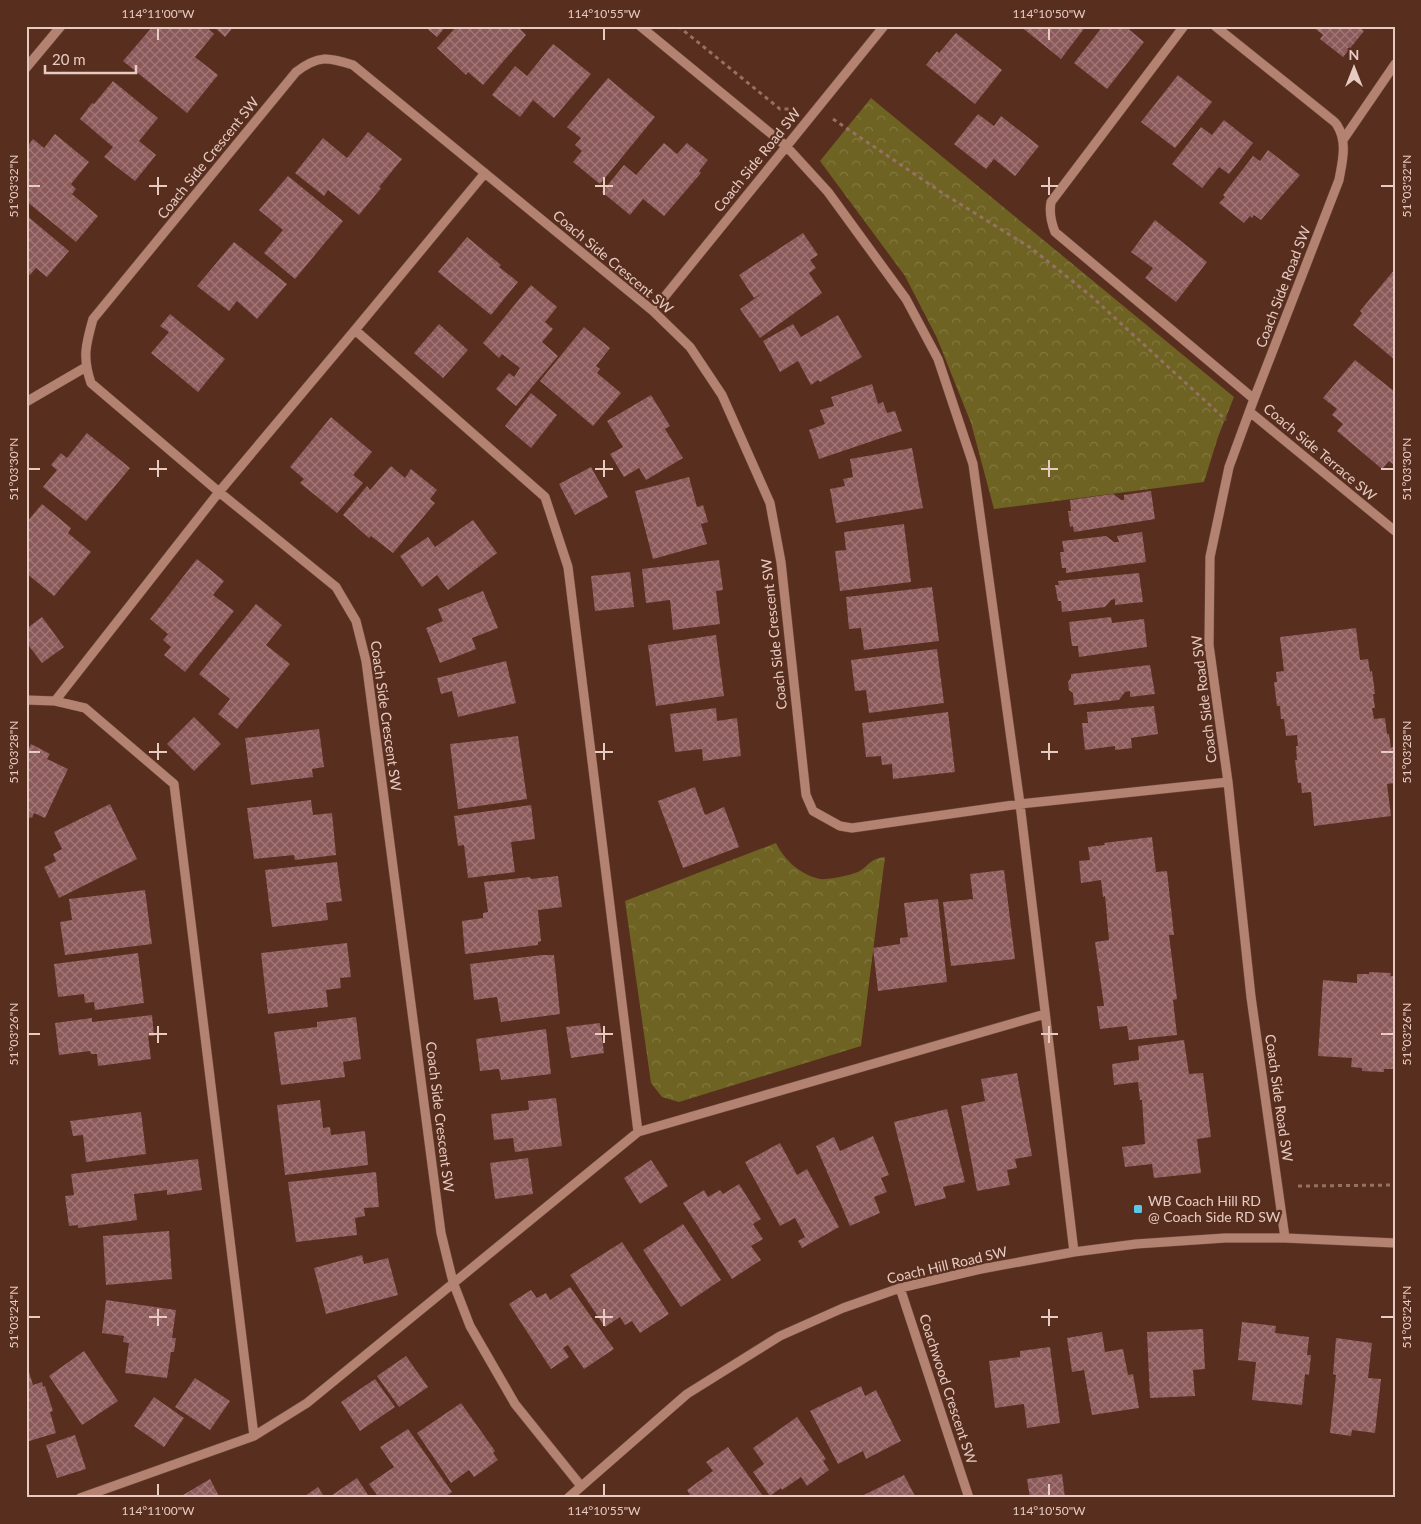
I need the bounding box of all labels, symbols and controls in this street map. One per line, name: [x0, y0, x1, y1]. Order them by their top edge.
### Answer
text: 114°11'00"W: [121, 6, 195, 21]
text: 114°10'55"W: [567, 6, 641, 21]
text: 114°10'50"W: [1012, 6, 1086, 21]
scale bar: [45, 42, 136, 74]
north arrow: [1328, 42, 1378, 92]
text: N: [1349, 46, 1359, 63]
text: 20 m: [52, 50, 86, 68]
street label: Coach Side Crescent SW: [153, 93, 262, 222]
street label: Coach Side Road SW: [710, 104, 804, 215]
text: 51°03'32"N: [6, 155, 21, 217]
text: 51°03'32"N: [1399, 155, 1414, 217]
street label: Coach Side Crescent SW: [550, 206, 677, 317]
street label: Coach Side Road SW: [1252, 223, 1314, 350]
street label: Coach Side Terrace SW: [1260, 399, 1381, 504]
text: 51°03'30"N: [6, 438, 21, 500]
text: 51°03'30"N: [1399, 438, 1414, 500]
street label: Coach Side Crescent SW: [757, 557, 790, 710]
street label: Coach Side Road SW: [1187, 634, 1220, 764]
street label: Coach Side Crescent SW: [368, 640, 406, 793]
text: 51°03'28"N: [6, 721, 21, 783]
text: 51°03'28"N: [1399, 721, 1414, 783]
text: 51°03'26"N: [6, 1003, 21, 1065]
text: 51°03'26"N: [1399, 1003, 1414, 1065]
street label: Coach Side Road SW: [1262, 1033, 1297, 1163]
street label: Coach Side Crescent SW: [423, 1041, 458, 1194]
place label: WB Coach Hill RD @ Coach Side RD SW: [1148, 1192, 1281, 1225]
marker: WB Coach Hill RD @ Coach Side RD SW: [1132, 1203, 1144, 1215]
street label: Coach Hill Road SW: [885, 1242, 1009, 1287]
text: 51°03'24"N: [6, 1286, 21, 1348]
text: 51°03'24"N: [1399, 1286, 1414, 1348]
street label: Coachwood Crescent SW: [916, 1312, 981, 1466]
text: 114°11'00"W: [121, 1503, 195, 1518]
text: 114°10'55"W: [567, 1503, 641, 1518]
text: 114°10'50"W: [1012, 1503, 1086, 1518]

